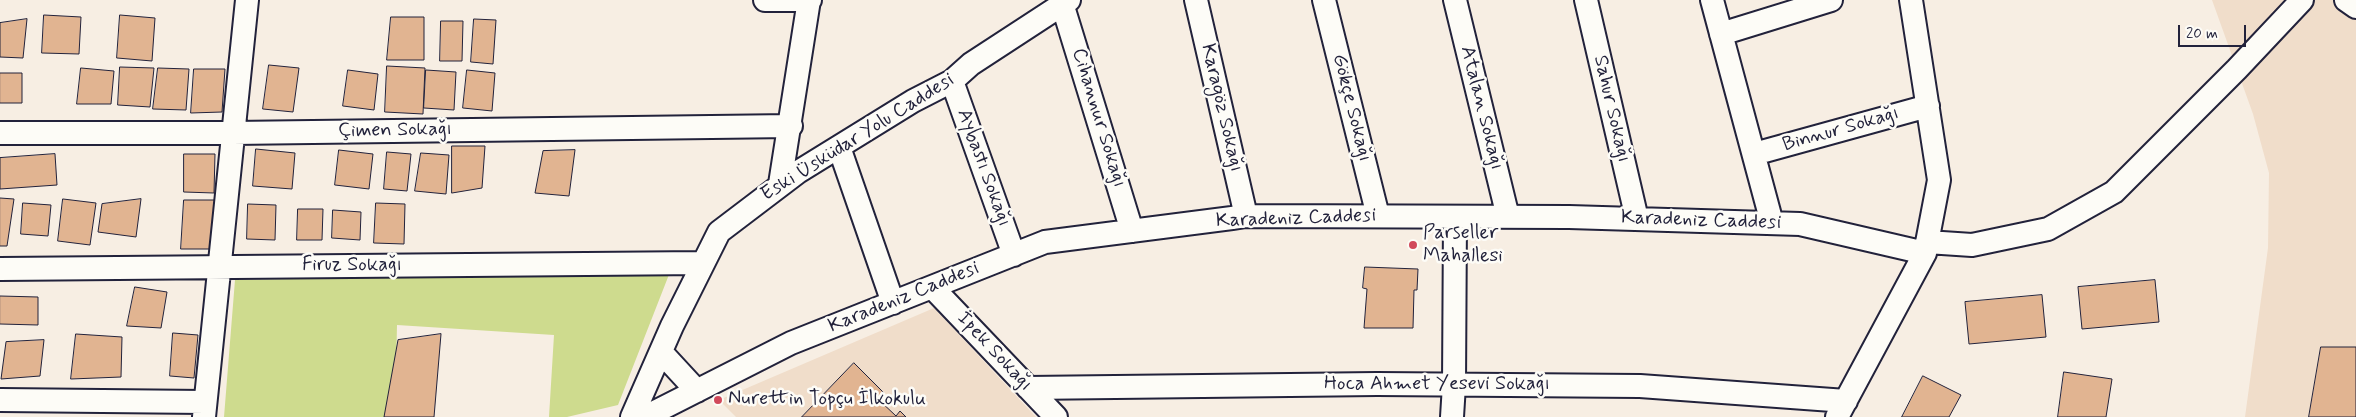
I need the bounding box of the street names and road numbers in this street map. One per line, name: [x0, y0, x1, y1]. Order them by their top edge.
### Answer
street label: Karagöz Sokağı: [1195, 42, 1247, 174]
street label: Atalan Sokağı: [1454, 44, 1508, 172]
street label: Cihannur Sokağı: [1065, 46, 1131, 190]
street label: Gökçe Sokağı: [1326, 52, 1376, 164]
street label: Sahur Sokağı: [1587, 53, 1635, 165]
street label: Eski Üsküdar Yolu Caddesi: [757, 69, 959, 207]
street label: Binnur Sokağı: [1780, 102, 1902, 158]
street label: Aybastı Sokağı: [951, 106, 1015, 230]
street label: Çimen Sokağı: [338, 118, 452, 144]
street label: Karadeniz Caddesi: [1215, 204, 1377, 234]
street label: Karadeniz Caddesi: [1620, 206, 1782, 236]
street label: Firuz Sokağı: [302, 254, 402, 278]
street label: Karadeniz Caddesi: [825, 257, 983, 339]
street label: İpek Sokağı: [951, 307, 1037, 397]
street label: Hoca Ahmet Yesevi Sokağı: [1324, 373, 1550, 397]

